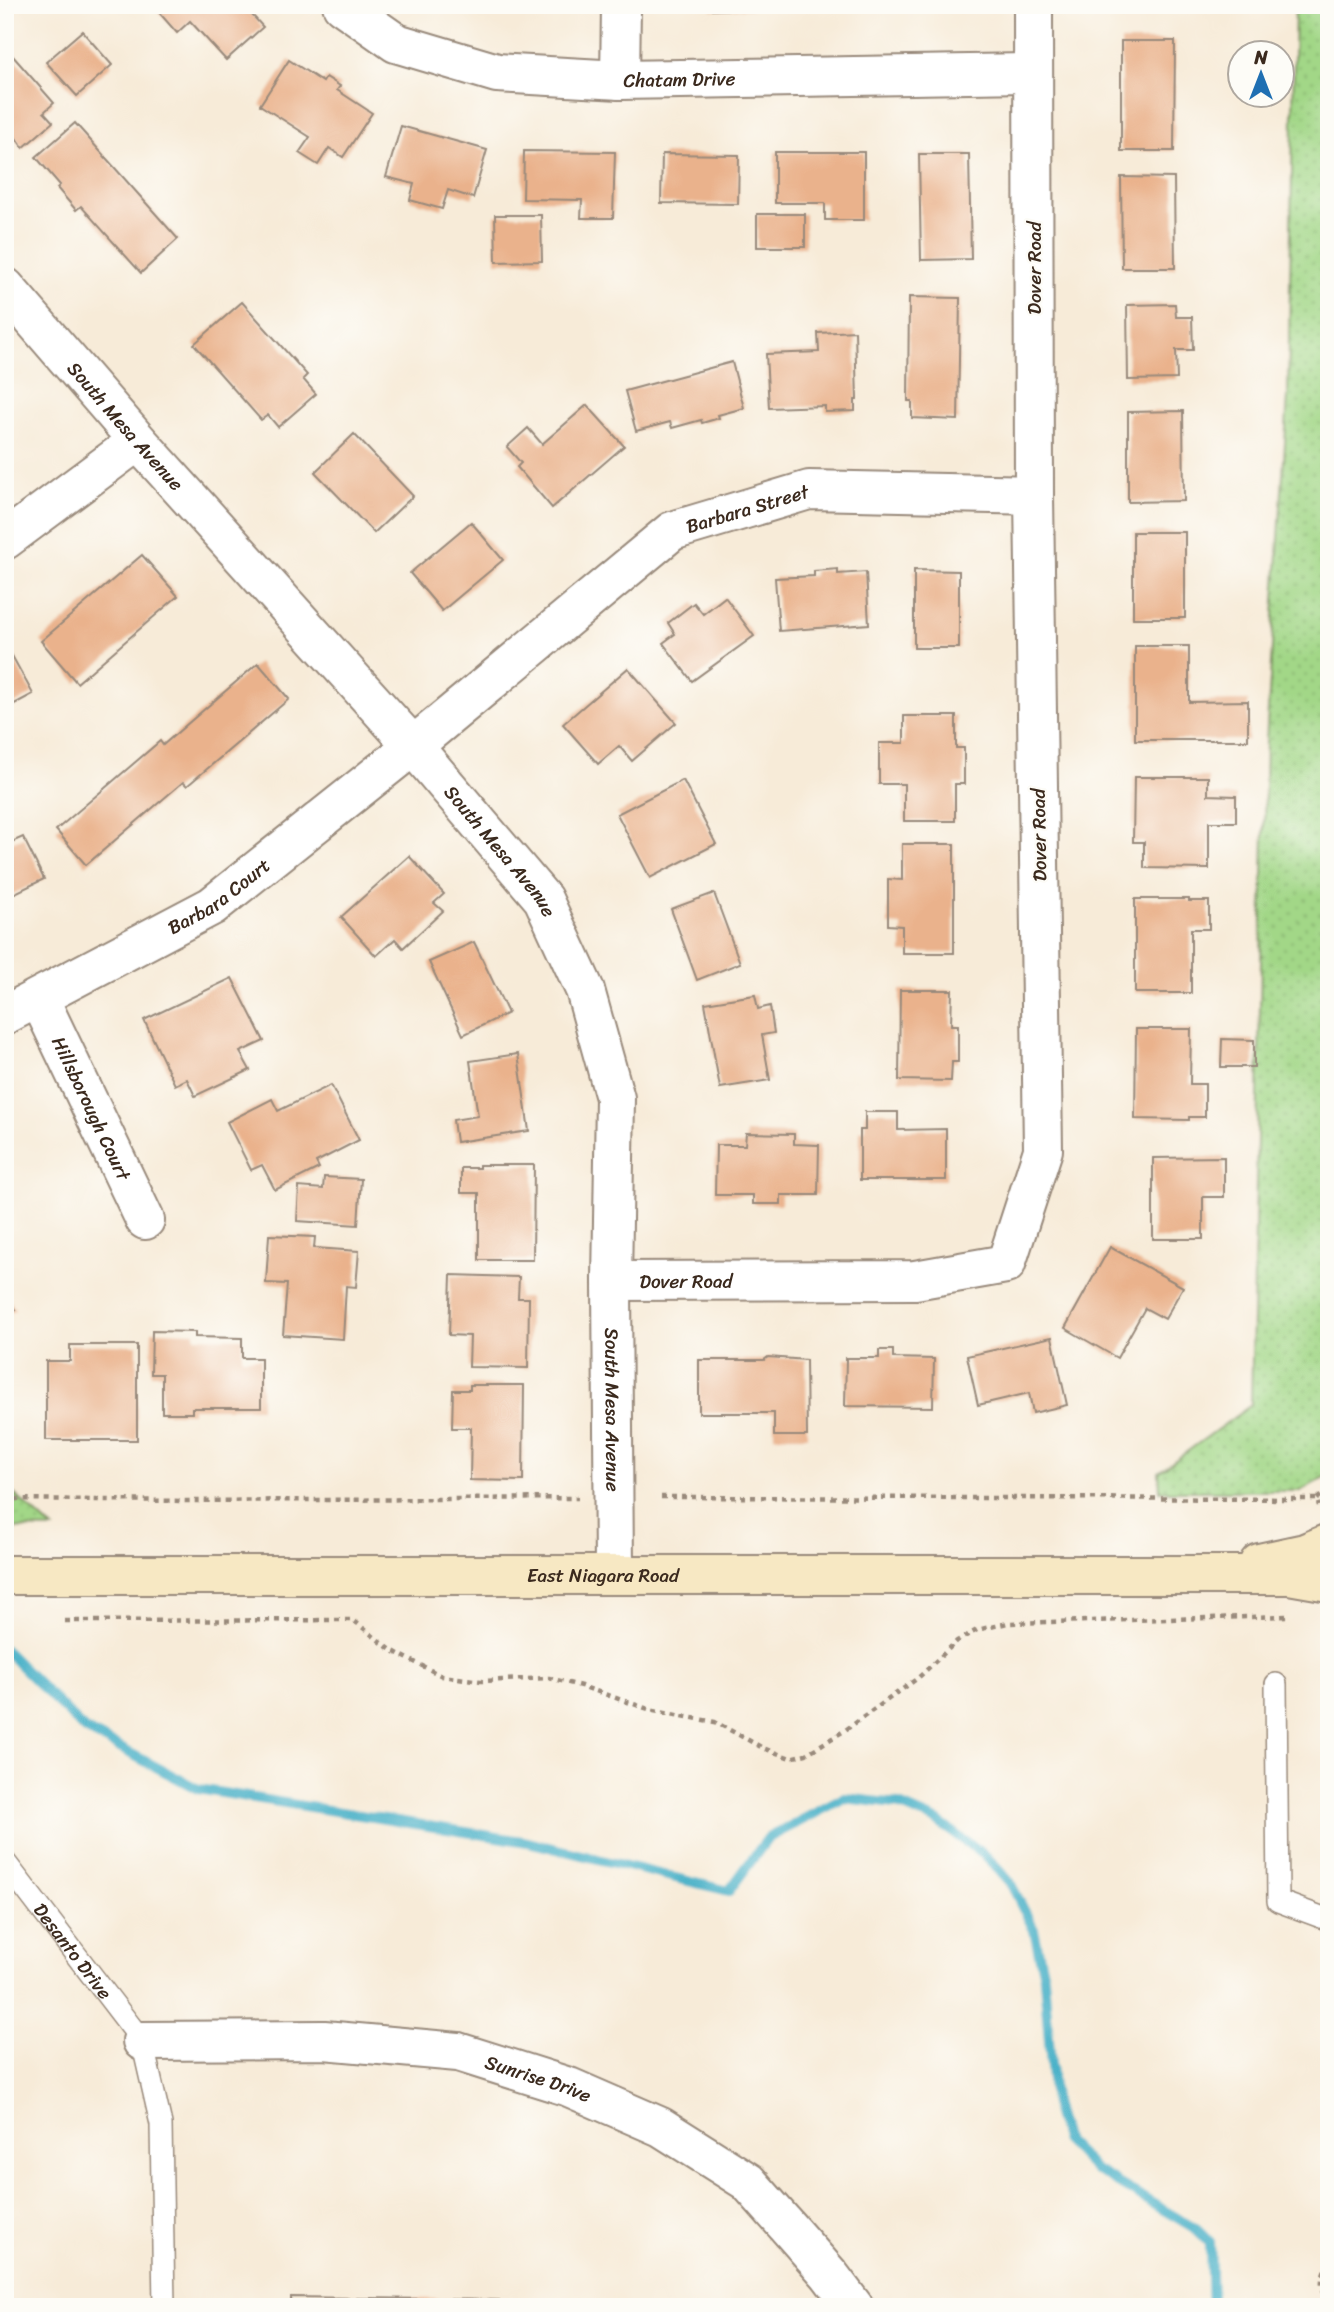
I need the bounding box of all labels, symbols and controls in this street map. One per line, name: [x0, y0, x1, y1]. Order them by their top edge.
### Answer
north arrow: [1226, 38, 1296, 108]
text: N: [1253, 41, 1268, 74]
street label: Chatam Drive: [623, 62, 736, 96]
street label: Dover Road: [1018, 220, 1051, 314]
street label: South Mesa Avenue: [59, 353, 192, 499]
street label: Barbara Street: [682, 474, 814, 542]
street label: South Mesa Avenue: [436, 777, 566, 923]
street label: Dover Road: [1022, 786, 1056, 882]
street label: Barbara Court: [161, 849, 278, 943]
street label: Hillsborough Court: [43, 1030, 141, 1187]
street label: Dover Road: [639, 1264, 734, 1297]
street label: South Mesa Avenue: [596, 1328, 630, 1492]
street label: East Niagara Road: [527, 1559, 680, 1592]
street label: Desanto Drive: [25, 1895, 121, 2007]
street label: Sunrise Drive: [481, 2045, 597, 2111]

